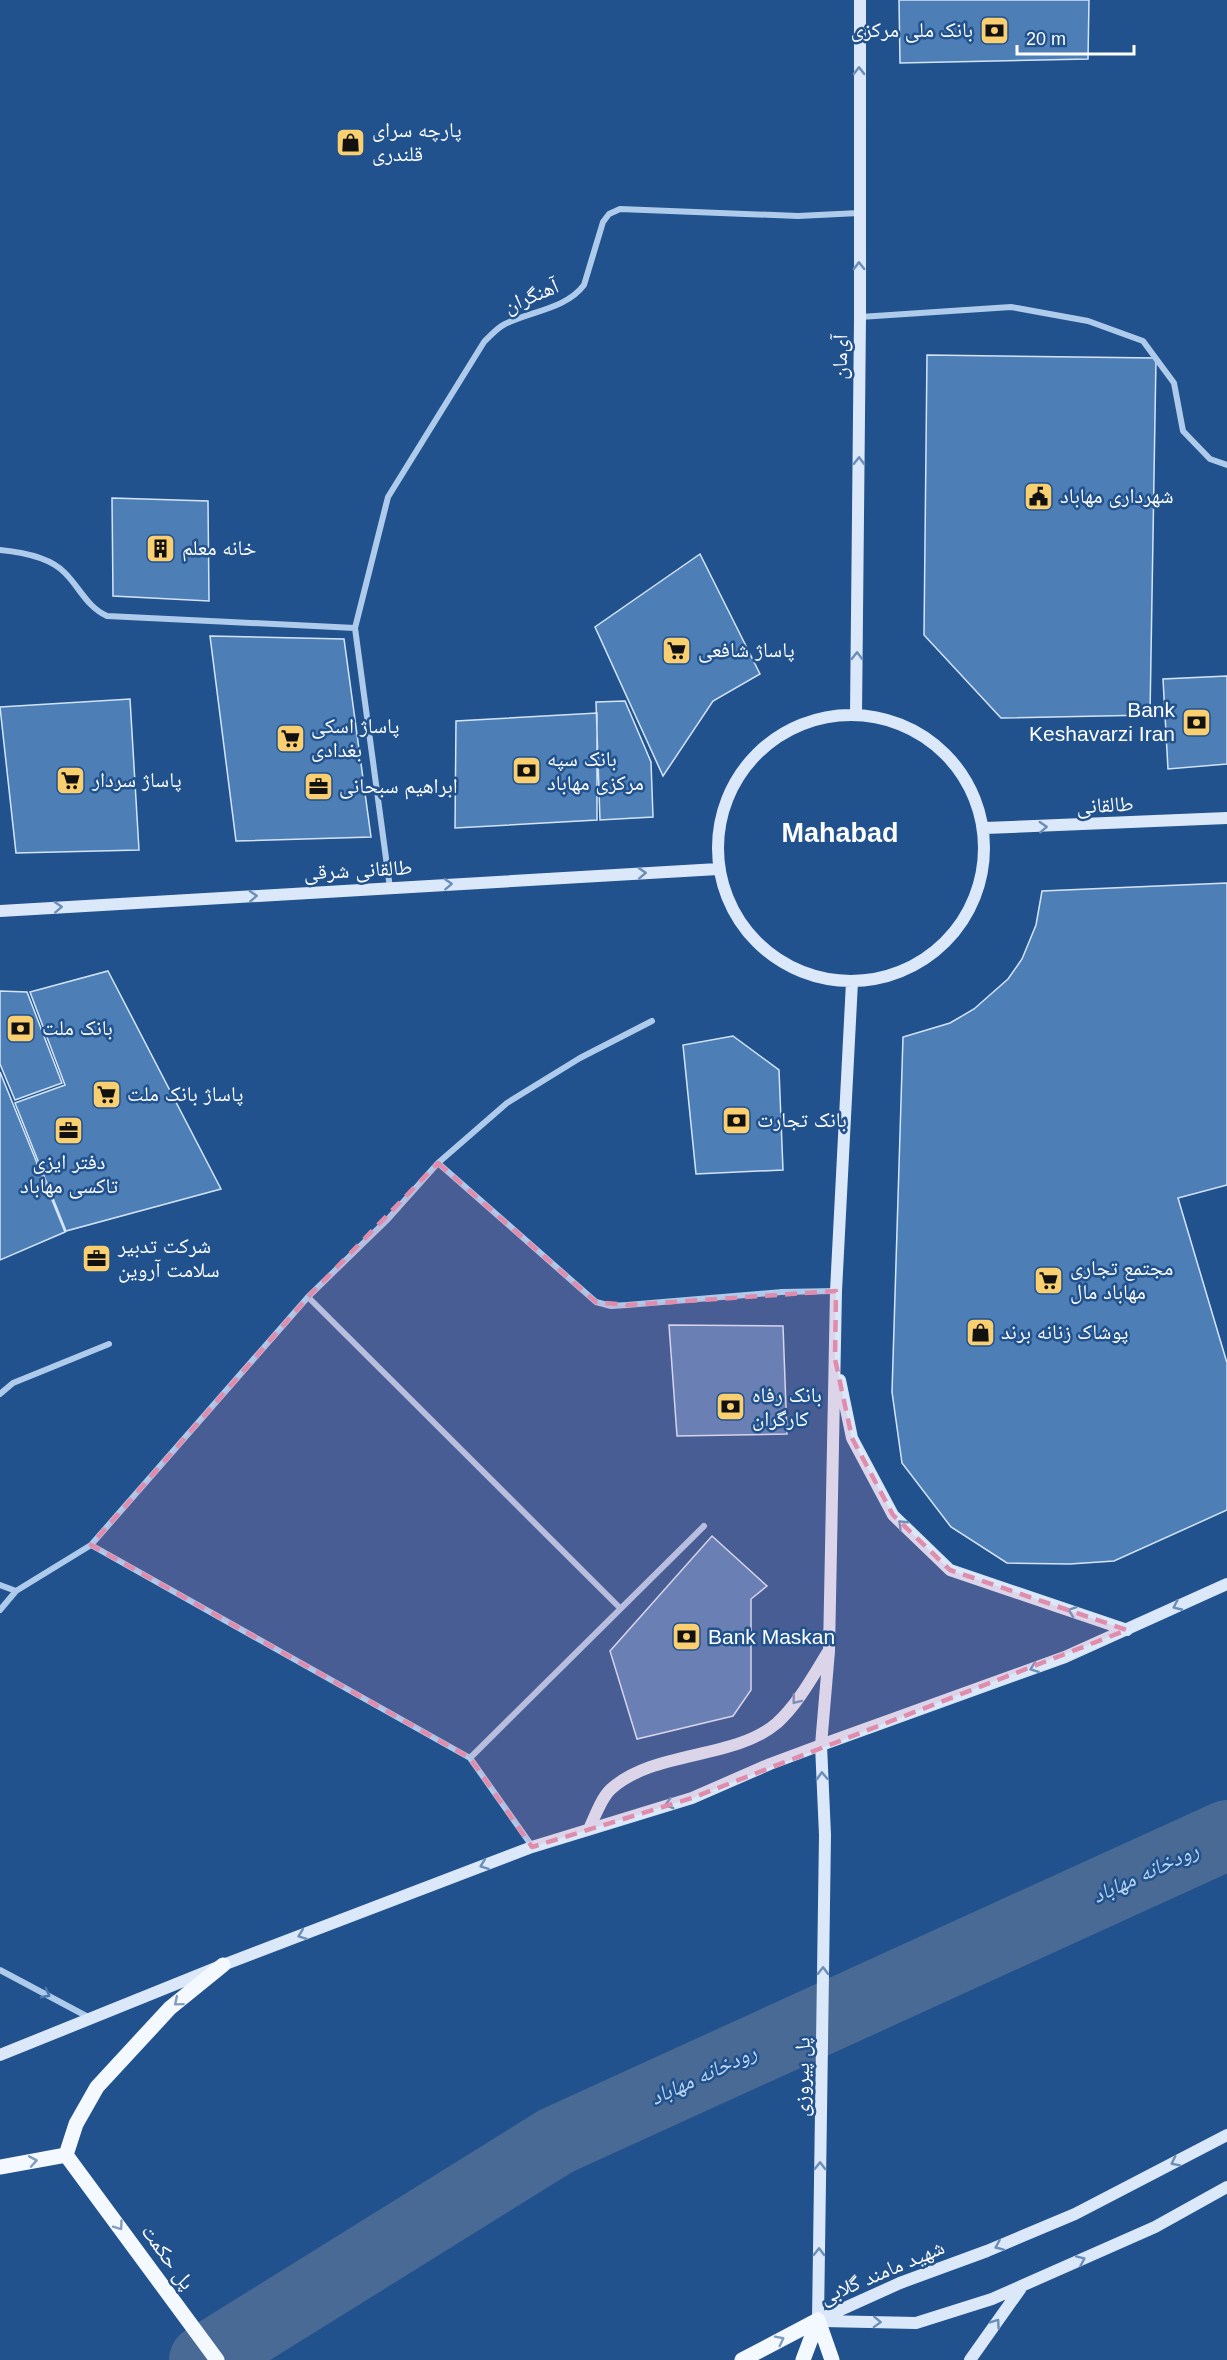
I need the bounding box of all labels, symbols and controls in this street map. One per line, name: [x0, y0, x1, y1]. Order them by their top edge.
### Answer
bank icon: بانک ملی مرکزی: [978, 14, 1010, 46]
place label: بانک ملی مرکزی: [851, 18, 973, 43]
scale bar: [1017, 18, 1134, 56]
text: 20 m: [1026, 29, 1066, 49]
one-way arrow: [853, 66, 865, 75]
place label: پارچه سرای قلندری: [372, 118, 462, 166]
shop icon: پارچه سرای قلندری: [335, 126, 367, 158]
one-way arrow: [853, 261, 866, 270]
street label: آهنگران: [500, 274, 563, 318]
street label: آی‌مان: [828, 334, 852, 380]
one-way arrow: [853, 456, 865, 465]
public building icon: شهرداری مهاباد: [1023, 480, 1055, 512]
place label: شهرداری مهاباد: [1060, 484, 1174, 508]
building icon: خانه معلم: [145, 532, 177, 564]
place label: خانه معلم: [182, 536, 256, 562]
supermarket icon: پاساژ شافعی: [661, 634, 693, 666]
place label: پاساژ شافعی: [698, 638, 795, 663]
one-way arrow: [850, 651, 863, 660]
place label: Bank Keshavarzi Iran: [1029, 698, 1175, 745]
bank icon: Bank Keshavarzi Iran: [1180, 706, 1212, 738]
place label: پاساژ اسکی بغدادی: [311, 714, 399, 762]
supermarket icon: پاساژ اسکی بغدادی: [274, 722, 306, 754]
place label: بانک سپه مرکزی مهاباد: [547, 747, 644, 795]
bank icon: بانک سپه مرکزی مهاباد: [510, 755, 542, 787]
supermarket icon: پاساژ سردار: [55, 764, 87, 796]
place label: پاساژ سردار: [91, 768, 182, 792]
office icon: ابراهیم سبحانی: [302, 770, 334, 802]
place label: ابراهیم سبحانی: [339, 774, 458, 800]
street label: طالقانی: [1076, 792, 1134, 819]
district label: Mahabad: [781, 818, 899, 848]
one-way arrow: [1039, 820, 1048, 833]
street label: طالقانی شرقی: [303, 855, 413, 886]
one-way arrow: [638, 867, 647, 880]
one-way arrow: [443, 878, 452, 891]
one-way arrow: [249, 890, 258, 903]
one-way arrow: [54, 901, 63, 914]
bank icon: بانک ملت: [5, 1012, 37, 1044]
place label: بانک ملت: [42, 1016, 113, 1040]
supermarket icon: پاساژ بانک ملت: [90, 1078, 122, 1110]
place label: پاساژ بانک ملت: [127, 1082, 243, 1106]
bank icon: بانک تجارت: [720, 1104, 752, 1136]
place label: بانک تجارت: [757, 1108, 847, 1132]
office icon: دفتر ایزی تاکسی مهاباد: [53, 1115, 85, 1147]
place label: دفتر ایزی تاکسی مهاباد: [20, 1150, 118, 1199]
place label: شرکت تدبیر سلامت آروین: [117, 1234, 220, 1283]
office icon: شرکت تدبیر سلامت آروین: [81, 1242, 113, 1274]
place label: مجتمع تجاری مهاباد مال: [1070, 1256, 1173, 1304]
supermarket icon: مجتمع تجاری مهاباد مال: [1033, 1264, 1065, 1296]
shop icon: پوشاک زنانه برند: [964, 1316, 996, 1348]
place label: پوشاک زنانه برند: [1001, 1320, 1128, 1344]
place label: بانک رفاه کارگران: [752, 1383, 822, 1431]
bank icon: بانک رفاه کارگران: [715, 1391, 747, 1423]
one-way arrow: [899, 1520, 909, 1531]
one-way arrow: [1172, 1599, 1183, 1611]
one-way arrow: [1067, 1606, 1078, 1618]
bank icon: Bank Maskan: [671, 1621, 703, 1653]
place label: Bank Maskan: [708, 1625, 835, 1648]
one-way arrow: [1030, 1660, 1040, 1673]
one-way arrow: [793, 1693, 804, 1704]
one-way arrow: [816, 1772, 829, 1781]
one-way arrow: [664, 1797, 675, 1809]
water label: رودخانه مهاباد: [1088, 1837, 1202, 1908]
one-way arrow: [479, 1858, 490, 1871]
one-way arrow: [297, 1927, 307, 1940]
one-way arrow: [817, 1967, 829, 1976]
one-way arrow: [39, 1987, 50, 1998]
one-way arrow: [174, 1995, 185, 2006]
street label: پل پیروزی: [789, 2037, 816, 2117]
water label: رودخانه مهاباد: [646, 2039, 760, 2110]
one-way arrow: [28, 2155, 38, 2168]
one-way arrow: [1171, 2155, 1181, 2166]
one-way arrow: [814, 2162, 826, 2171]
one-way arrow: [112, 2219, 123, 2230]
street label: پل حکمت: [136, 2220, 200, 2295]
street label: شهید مامند گلابی: [816, 2235, 948, 2310]
one-way arrow: [995, 2239, 1006, 2251]
one-way arrow: [813, 2247, 825, 2256]
one-way arrow: [1075, 2255, 1086, 2267]
one-way arrow: [872, 2316, 881, 2328]
one-way arrow: [989, 2318, 1000, 2329]
one-way arrow: [774, 2336, 784, 2347]

